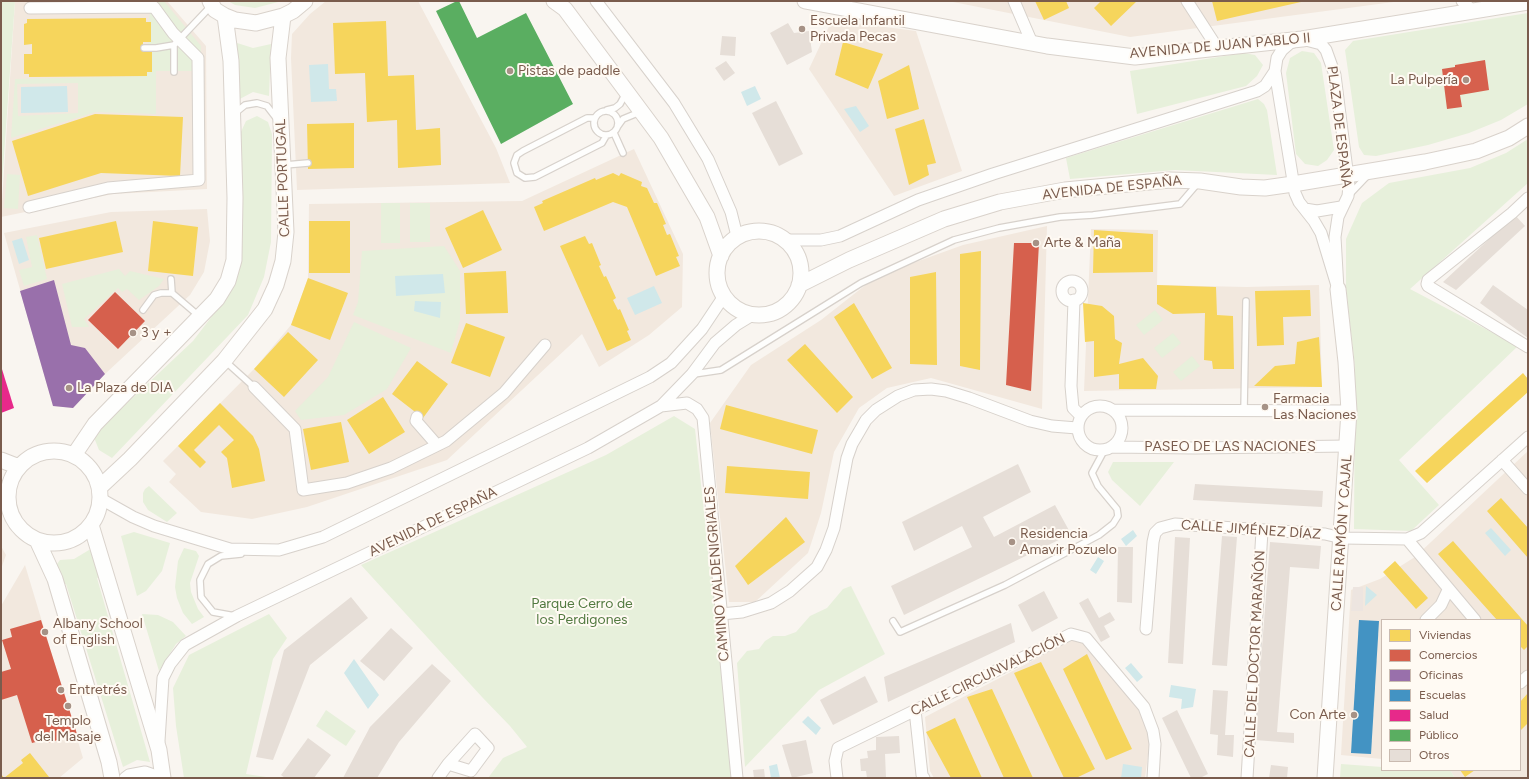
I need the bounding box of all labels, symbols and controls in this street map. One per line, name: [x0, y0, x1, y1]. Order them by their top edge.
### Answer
place label: Escuela Infantil Privada Pecas: [810, 13, 905, 46]
marker: Escuela Infantil Privada Pecas: [797, 24, 807, 34]
street label: AVENIDA DE JUAN PABLO II: [1129, 30, 1311, 62]
place label: Pistas de paddle: [518, 63, 620, 79]
street label: PLAZA DE ESPAÑA: [1323, 65, 1355, 189]
marker: Pistas de paddle: [505, 66, 515, 76]
place label: La Pulpería: [1390, 72, 1458, 88]
marker: La Pulpería: [1461, 75, 1471, 85]
street label: CALLE PORTUGAL: [273, 118, 293, 238]
street label: AVENIDA DE ESPAÑA: [1041, 172, 1183, 204]
place label: Arte & Maña: [1044, 235, 1121, 251]
marker: Arte & Maña: [1031, 238, 1041, 248]
place label: 3 y +: [141, 325, 172, 341]
marker: 3 y +: [128, 328, 138, 338]
place label: La Plaza de DIA: [77, 380, 173, 396]
marker: La Plaza de DIA: [64, 383, 74, 393]
place label: Farmacia Las Naciones: [1273, 391, 1356, 424]
marker: Farmacia Las Naciones: [1260, 402, 1270, 412]
street label: PASEO DE LAS NACIONES: [1144, 439, 1316, 455]
street label: CALLE RAMÓN Y CAJAL: [1328, 454, 1356, 612]
street label: AVENIDA DE ESPAÑA: [366, 484, 500, 560]
street label: CAMINO VALDENIGRIALES: [701, 486, 733, 662]
street label: CALLE JIMÉNEZ DÍAZ: [1180, 517, 1322, 543]
place label: Residencia Amavir Pozuelo: [1020, 526, 1117, 558]
marker: Residencia Amavir Pozuelo: [1007, 537, 1017, 547]
street label: CALLE DEL DOCTOR MARAÑÓN: [1241, 550, 1269, 758]
park label: Parque Cerro de los Perdigones: [531, 596, 633, 628]
place label: Albany School of English: [53, 616, 143, 648]
legend: [1381, 619, 1521, 771]
marker: Albany School of English: [40, 627, 50, 637]
text: Viviendas: [1419, 628, 1471, 642]
street label: CALLE CIRCUNVALACIÓN: [908, 630, 1068, 720]
text: Comercios: [1419, 648, 1477, 662]
text: Oficinas: [1419, 668, 1463, 682]
place label: Entretrés: [69, 682, 127, 698]
marker: Entretrés: [56, 685, 66, 695]
text: Escuelas: [1419, 688, 1466, 702]
marker: Templo del Masaje: [63, 701, 73, 711]
place label: Con Arte: [1289, 707, 1346, 723]
text: Salud: [1419, 708, 1449, 722]
marker: Con Arte: [1349, 710, 1359, 720]
place label: Templo del Masaje: [35, 713, 101, 746]
text: Público: [1419, 728, 1459, 742]
text: Otros: [1419, 748, 1449, 762]

